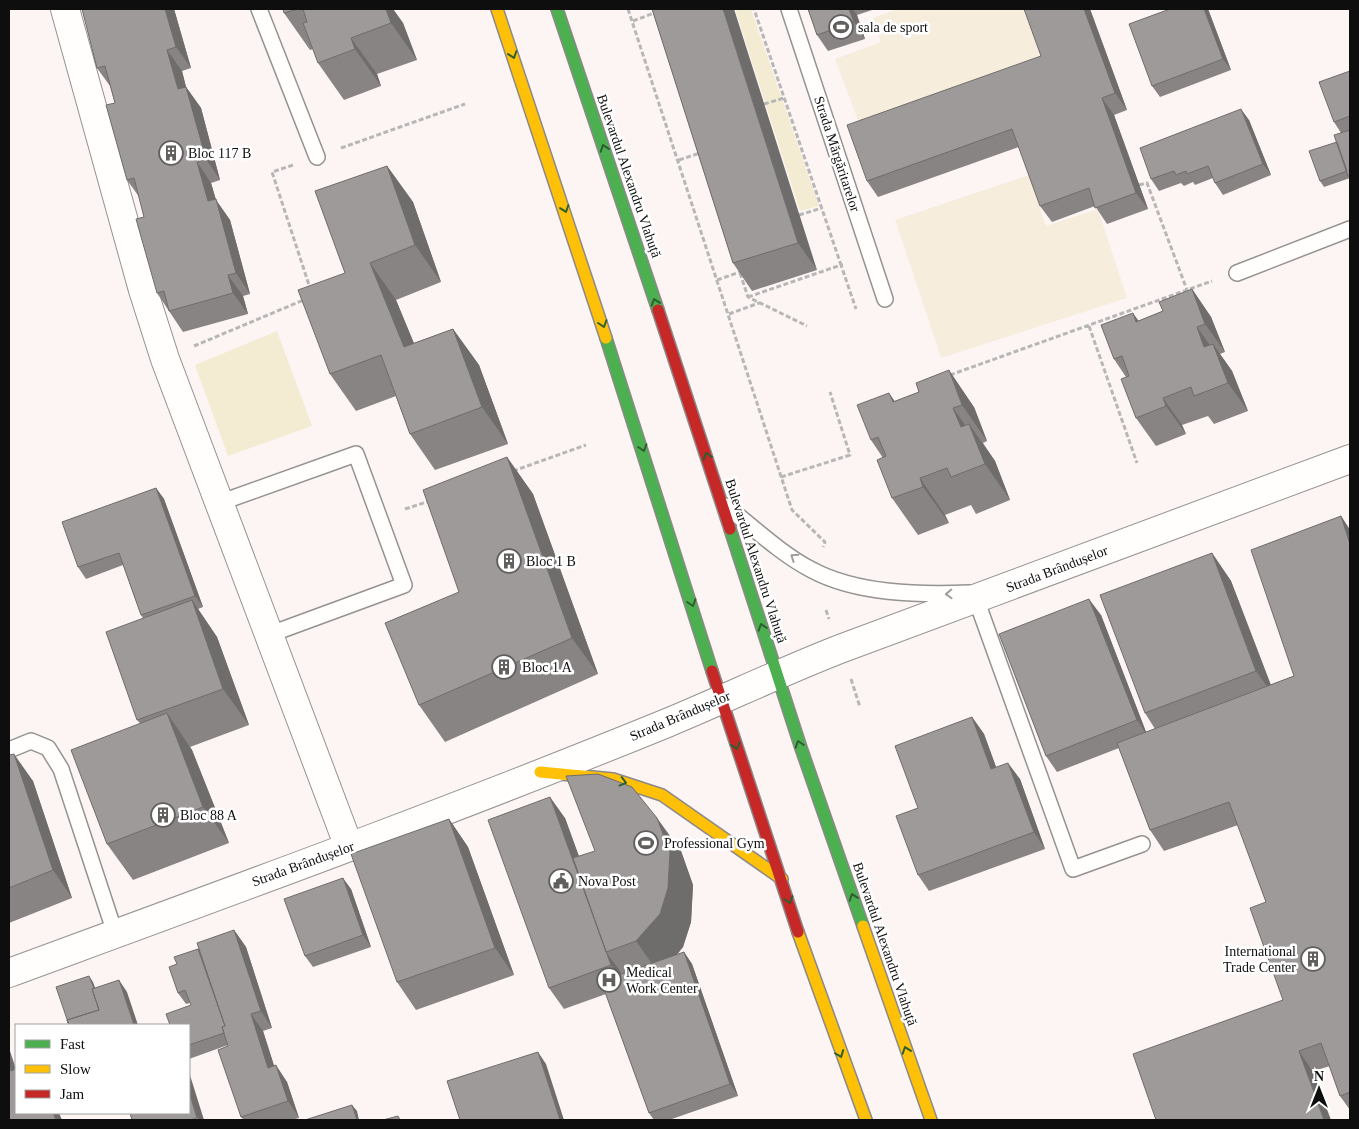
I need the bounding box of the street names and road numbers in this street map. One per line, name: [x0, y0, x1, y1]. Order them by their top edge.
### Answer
street label: Bulevardul Alexandru Vlahuță: [593, 92, 664, 261]
street label: Strada Mărgăritarelor: [811, 94, 863, 214]
street label: Bulevardul Alexandru Vlahuță: [721, 477, 790, 646]
street label: Strada Brândușelor: [1004, 543, 1111, 596]
street label: Strada Brândușelor: [627, 688, 733, 745]
street label: Strada Brândușelor: [250, 838, 357, 890]
street label: Bulevardul Alexandru Vlahuță: [849, 860, 920, 1029]

